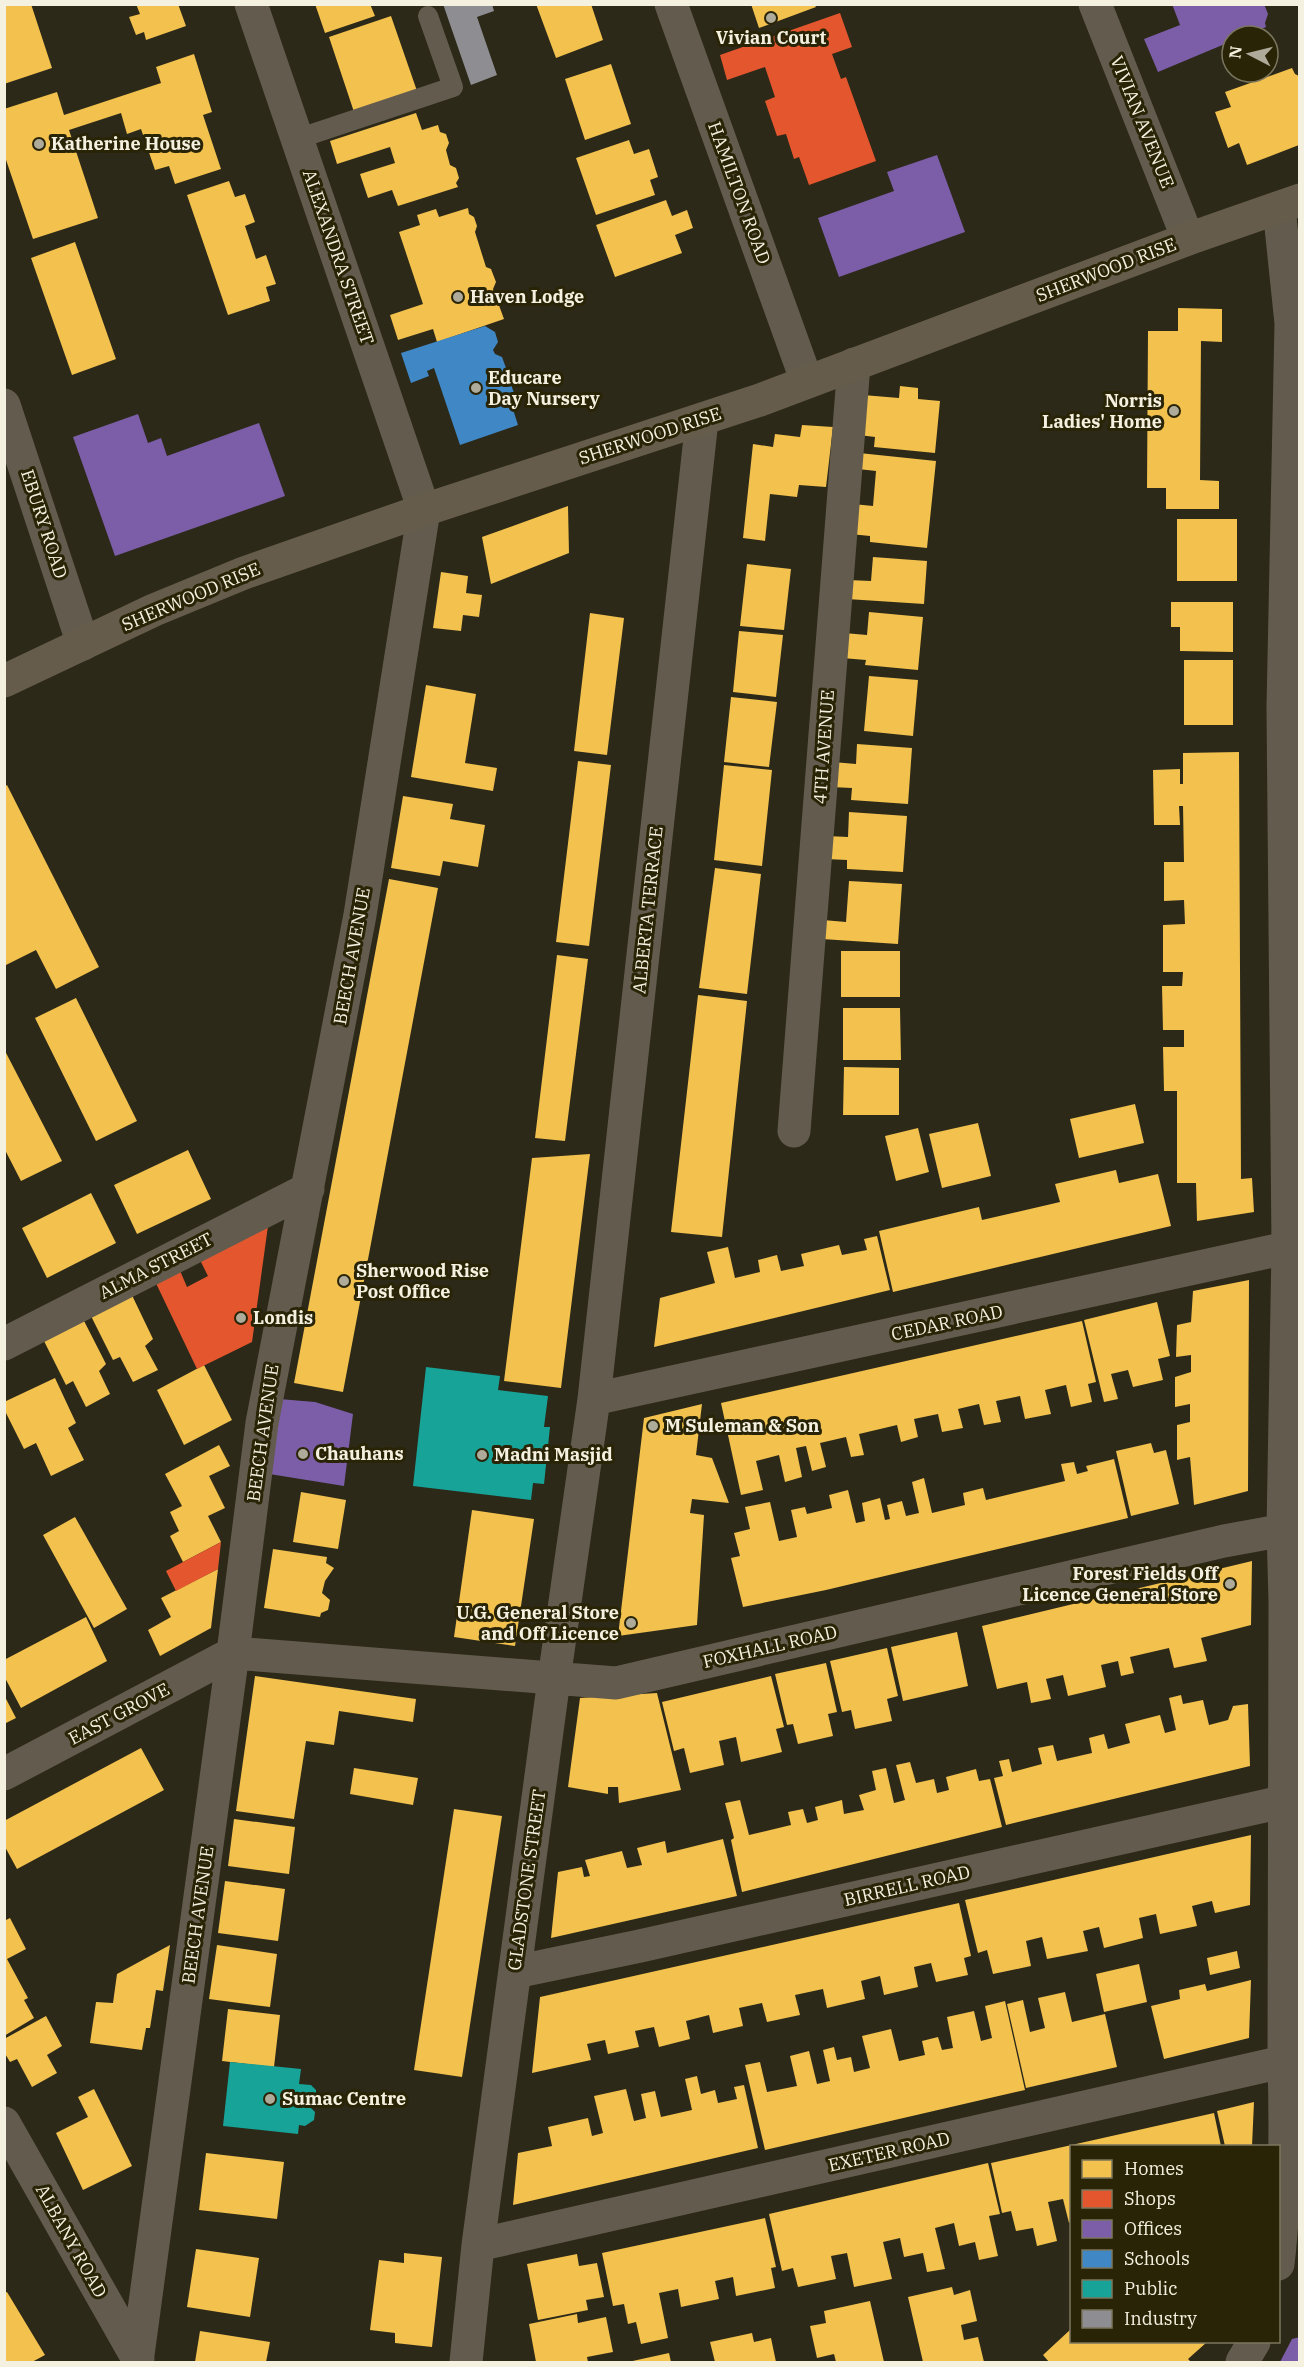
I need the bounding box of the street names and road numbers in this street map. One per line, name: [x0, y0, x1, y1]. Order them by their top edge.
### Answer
street label: VIVIAN AVENUE: [1105, 52, 1179, 191]
street label: HAMILTON ROAD: [703, 118, 776, 267]
street label: ALEXANDRA STREET: [298, 166, 379, 348]
street label: SHERWOOD RISE: [1032, 232, 1179, 307]
street label: SHERWOOD RISE: [576, 402, 724, 469]
street label: EBURY ROAD: [16, 466, 73, 581]
street label: SHERWOOD RISE: [118, 557, 264, 636]
street label: 4TH AVENUE: [808, 689, 839, 805]
street label: ALBERTA TERRACE: [627, 825, 668, 995]
street label: BEECH AVENUE: [328, 886, 375, 1026]
street label: ALMA STREET: [95, 1227, 217, 1304]
street label: CEDAR ROAD: [889, 1299, 1005, 1346]
street label: BEECH AVENUE: [241, 1363, 284, 1503]
street label: FOXHALL ROAD: [701, 1620, 839, 1673]
street label: EAST GROVE: [64, 1677, 173, 1750]
street label: GLADSTONE STREET: [502, 1788, 551, 1972]
street label: BEECH AVENUE: [176, 1845, 219, 1985]
street label: BIRRELL ROAD: [841, 1860, 972, 1911]
street label: EXETER ROAD: [826, 2126, 952, 2177]
street label: ALBANY ROAD: [31, 2180, 112, 2301]

